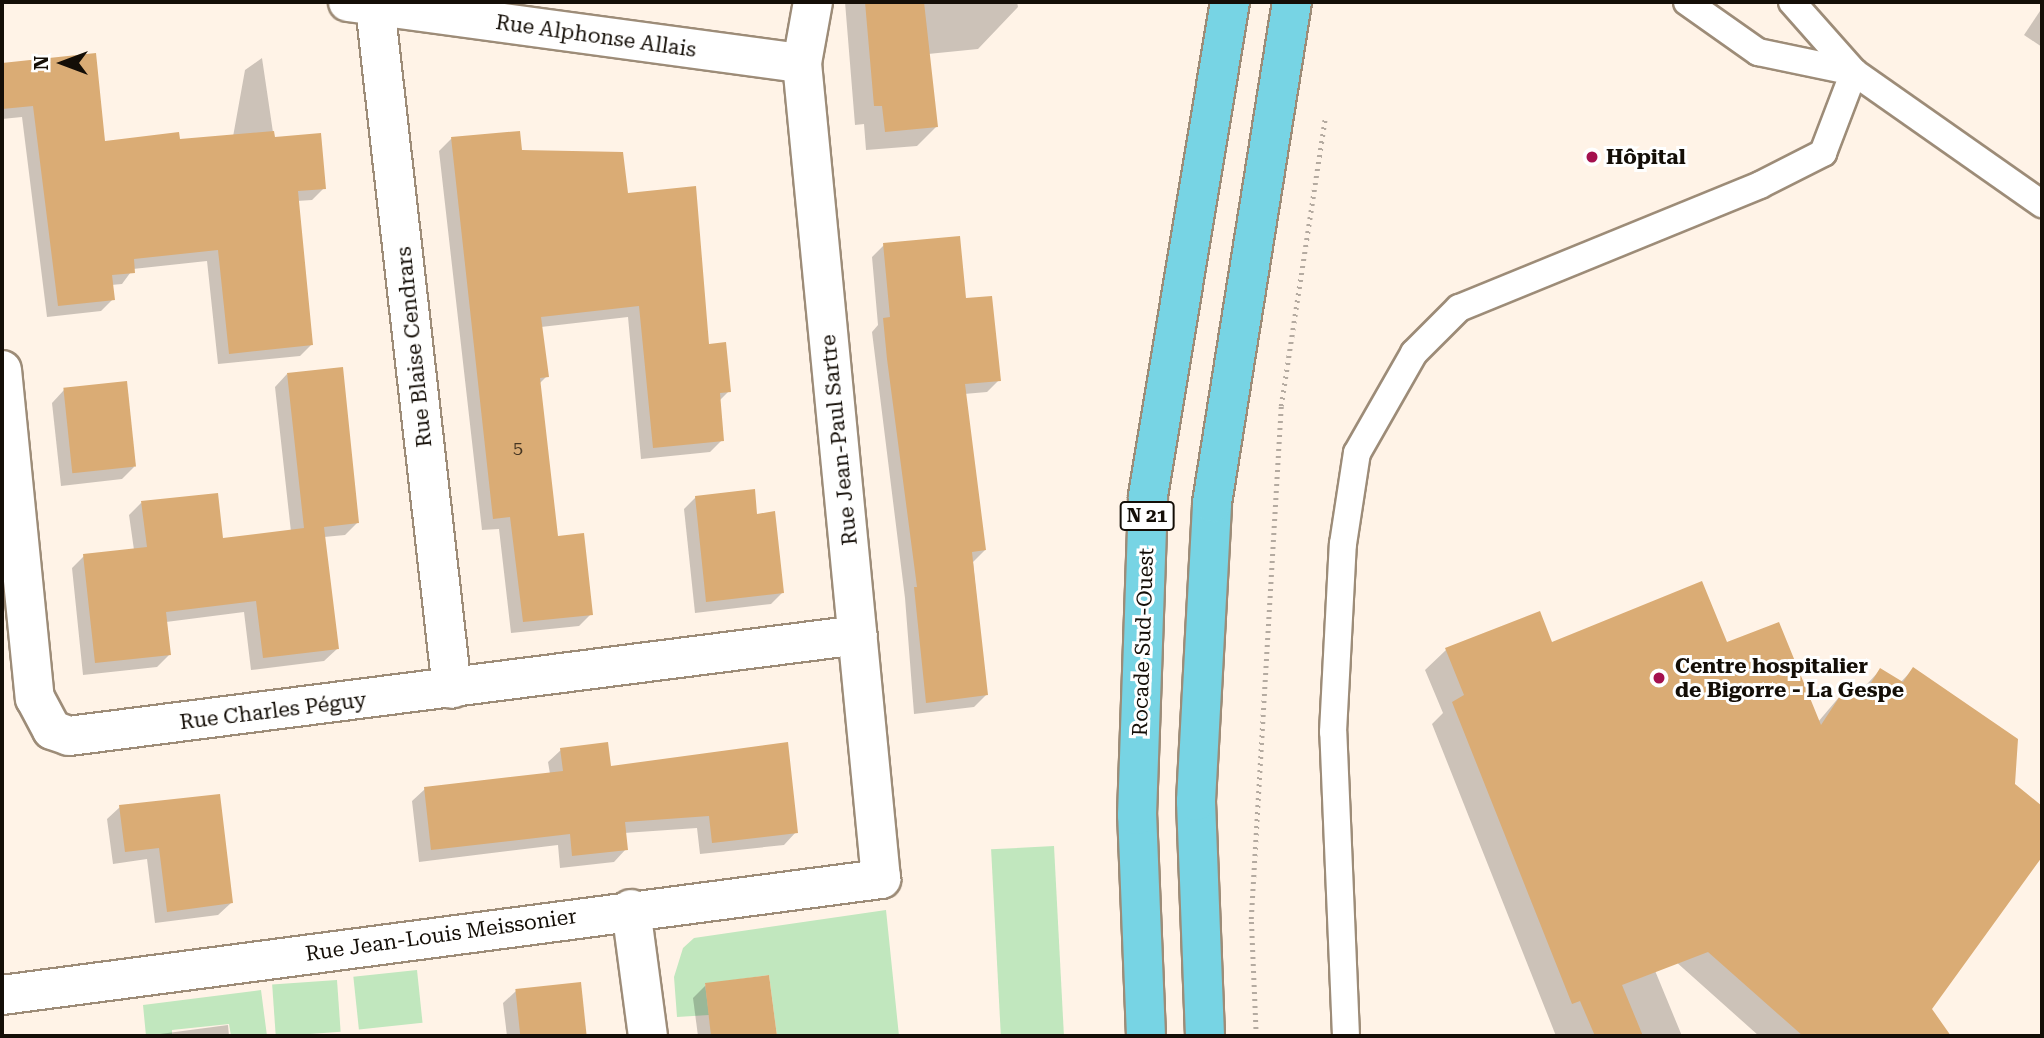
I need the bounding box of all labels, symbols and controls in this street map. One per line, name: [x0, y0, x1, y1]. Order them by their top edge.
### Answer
street label: Rue Alphonse Allais: [494, 9, 698, 63]
north arrow: [28, 28, 98, 98]
text: N: [30, 56, 53, 70]
place label: Hôpital: [1606, 144, 1686, 170]
marker: Hôpital: [1584, 149, 1600, 165]
street label: Rue Blaise Cendrars: [391, 245, 437, 449]
street label: Rue Jean-Paul Sartre: [815, 333, 863, 547]
house number: 5: [513, 437, 523, 459]
road number: N 21: [1119, 500, 1175, 531]
street label: Rocade Sud-Ouest: [1127, 547, 1159, 737]
place label: Centre hospitalier de Bigorre - La Gespe: [1675, 653, 1904, 703]
marker: Centre hospitalier de Bigorre - La Gespe: [1649, 668, 1669, 688]
street label: Rue Charles Péguy: [178, 687, 368, 735]
street label: Rue Jean-Louis Meissonier: [304, 903, 578, 967]

